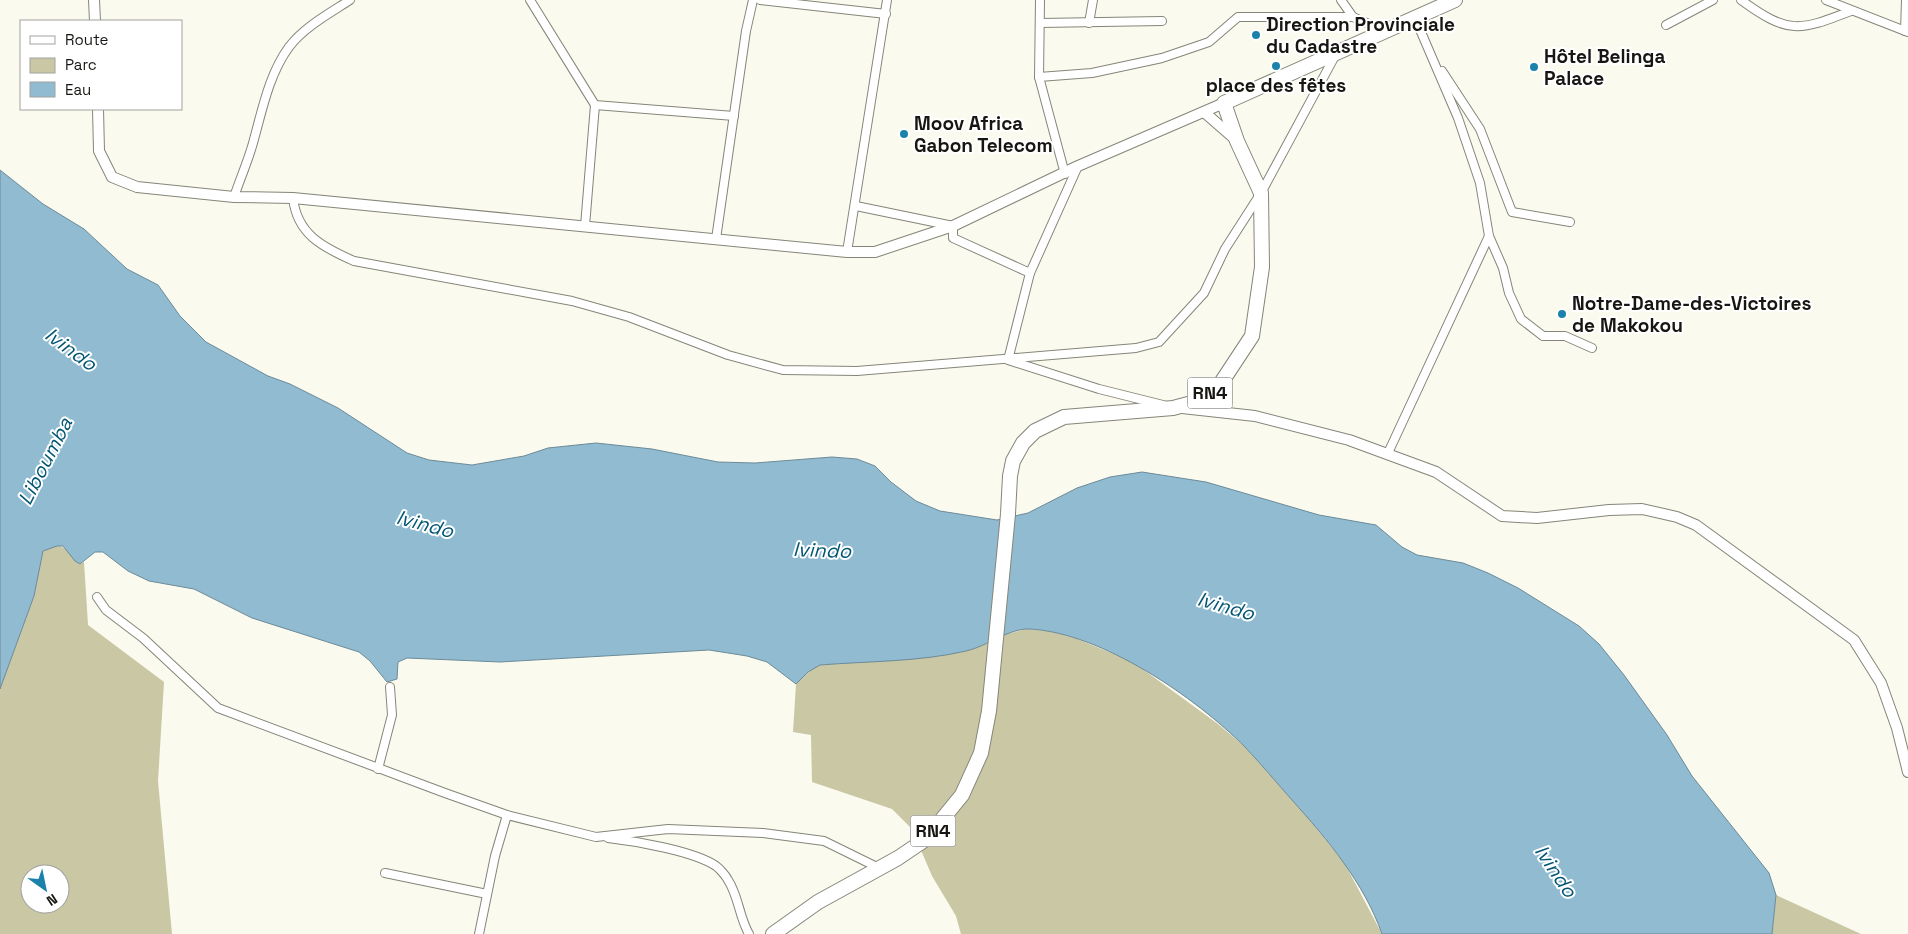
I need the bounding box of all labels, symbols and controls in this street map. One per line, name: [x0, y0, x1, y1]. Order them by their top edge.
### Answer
place label: Direction Provinciale du Cadastre: [1266, 12, 1455, 59]
legend: [20, 20, 182, 110]
marker: Direction Provinciale du Cadastre: [1250, 29, 1262, 41]
text: Route: [65, 30, 109, 49]
place label: Hôtel Belinga Palace: [1544, 44, 1665, 91]
text: Parc: [65, 55, 97, 74]
marker: place des fêtes: [1270, 60, 1282, 72]
marker: Hôtel Belinga Palace: [1528, 61, 1540, 73]
place label: place des fêtes: [1206, 73, 1346, 98]
text: Eau: [65, 80, 91, 99]
place label: Moov Africa Gabon Telecom: [914, 111, 1053, 158]
marker: Moov Africa Gabon Telecom: [898, 128, 910, 140]
place label: Notre-Dame-des-Victoires de Makokou: [1572, 291, 1811, 338]
marker: Notre-Dame-des-Victoires de Makokou: [1556, 308, 1568, 320]
water label: Ivindo: [40, 321, 103, 377]
road number: RN4: [1188, 378, 1232, 408]
water label: Liboumba: [12, 412, 78, 509]
water label: Ivindo: [394, 504, 457, 544]
water label: Ivindo: [793, 536, 852, 564]
water label: Ivindo: [1195, 586, 1258, 627]
road number: RN4: [910, 816, 956, 846]
water label: Ivindo: [1529, 840, 1583, 903]
north arrow: [20, 864, 70, 914]
text: N: [43, 890, 61, 910]

